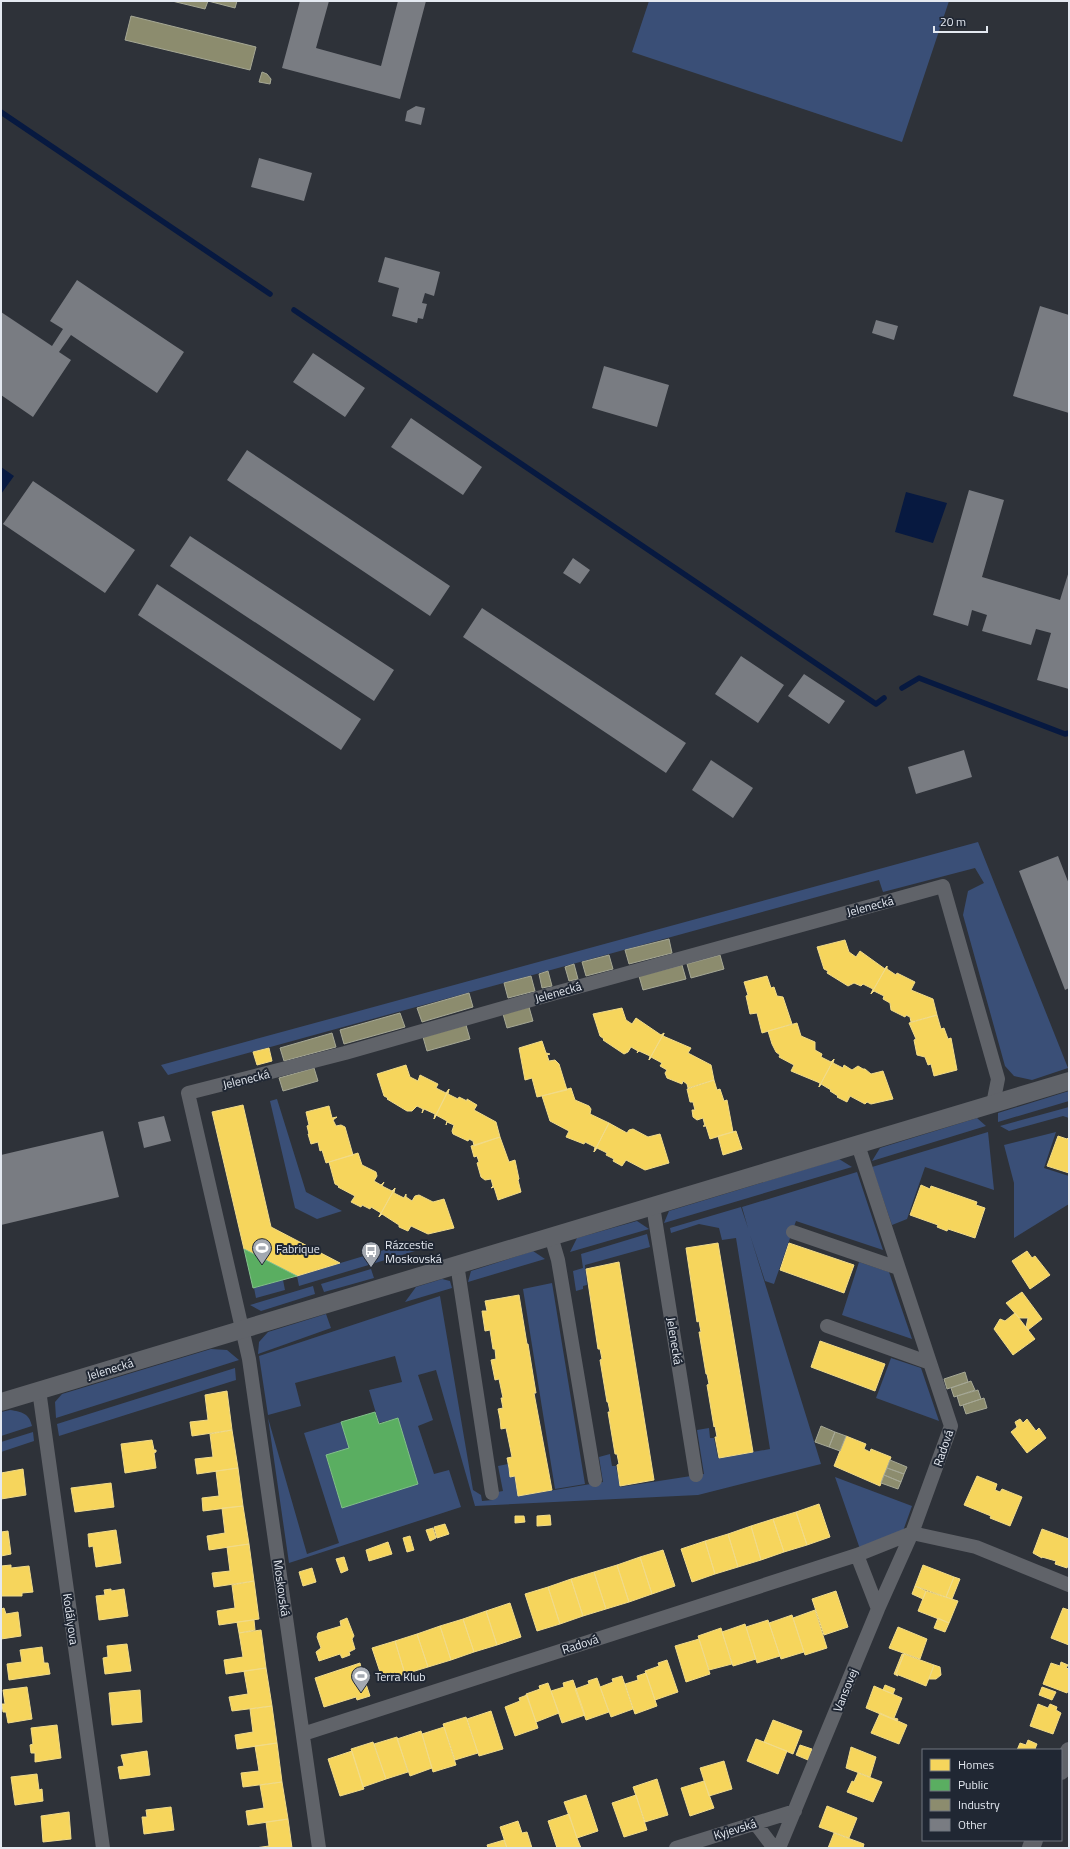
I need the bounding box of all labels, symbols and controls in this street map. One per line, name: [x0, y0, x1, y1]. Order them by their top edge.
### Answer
scale bar: [934, 8, 987, 34]
text: 20 m: [940, 12, 966, 31]
street label: Jelenecká: [844, 891, 896, 921]
street label: Jelenecká: [532, 976, 584, 1008]
street label: Jelenecká: [221, 1064, 271, 1094]
place label: Rázcestie Moskovská: [385, 1235, 442, 1268]
sports icon: Fabrique: [251, 1237, 273, 1265]
place label: Fabrique: [276, 1239, 320, 1258]
bus stop icon: Rázcestie Moskovská: [360, 1240, 382, 1268]
street label: Jelenecká: [662, 1316, 688, 1366]
street label: Jelenecká: [84, 1353, 136, 1385]
street label: Radová: [928, 1427, 958, 1469]
street label: Moskovská: [269, 1559, 295, 1617]
street label: Kodályova: [58, 1592, 84, 1646]
street label: Radová: [559, 1629, 601, 1659]
sports icon: Terra Klub: [350, 1665, 372, 1693]
street label: Vansovej: [828, 1665, 862, 1715]
place label: Terra Klub: [375, 1667, 426, 1686]
legend: [922, 1749, 1062, 1841]
text: Homes: [958, 1755, 994, 1774]
text: Public: [958, 1775, 988, 1794]
text: Industry: [958, 1795, 1000, 1814]
street label: Kyjevská: [711, 1813, 759, 1845]
text: Other: [958, 1815, 987, 1834]

